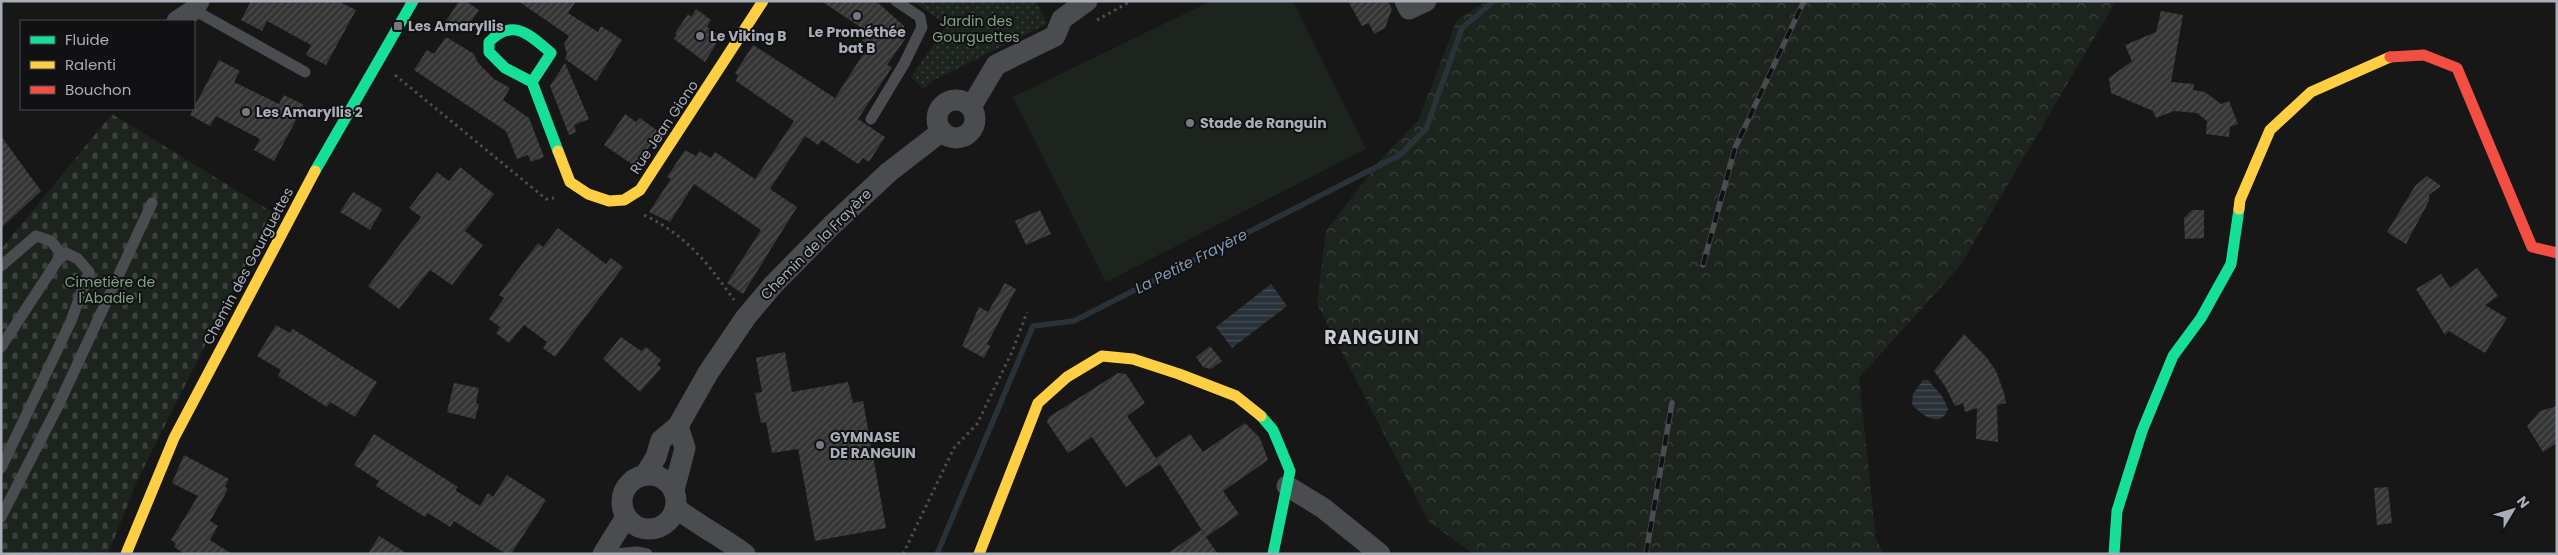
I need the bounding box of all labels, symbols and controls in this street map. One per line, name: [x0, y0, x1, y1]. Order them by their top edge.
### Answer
marker: Le Prométhée bat B: [851, 10, 863, 22]
park label: Jardin des Gourguettes: [932, 11, 1020, 47]
place label: Les Amaryllis: [408, 16, 504, 36]
legend: [20, 20, 195, 110]
marker: Les Amaryllis: [392, 20, 404, 32]
place label: Le Prométhée bat B: [808, 22, 906, 58]
place label: Le Viking B: [710, 26, 787, 46]
text: Fluide: [65, 29, 109, 50]
marker: Le Viking B: [694, 30, 706, 42]
text: Ralenti: [65, 54, 116, 75]
street label: Rue Jean Giono: [625, 76, 703, 178]
text: Bouchon: [65, 79, 131, 100]
place label: Les Amaryllis 2: [256, 102, 363, 122]
marker: Les Amaryllis 2: [240, 106, 252, 118]
place label: Stade de Ranguin: [1200, 113, 1327, 133]
marker: Stade de Ranguin: [1184, 117, 1196, 129]
street label: Chemin des Gourguettes: [198, 184, 298, 348]
street label: Chemin de la Frayère: [756, 184, 876, 304]
water label: La Petite Frayère: [1131, 224, 1251, 298]
park label: Cimetière de l'Abadie I: [65, 272, 155, 308]
district label: RANGUIN: [1324, 324, 1420, 351]
place label: GYMNASE DE RANGUIN: [830, 427, 916, 463]
marker: GYMNASE DE RANGUIN: [814, 439, 826, 451]
north arrow: [2488, 485, 2538, 535]
text: N: [2512, 492, 2534, 512]

